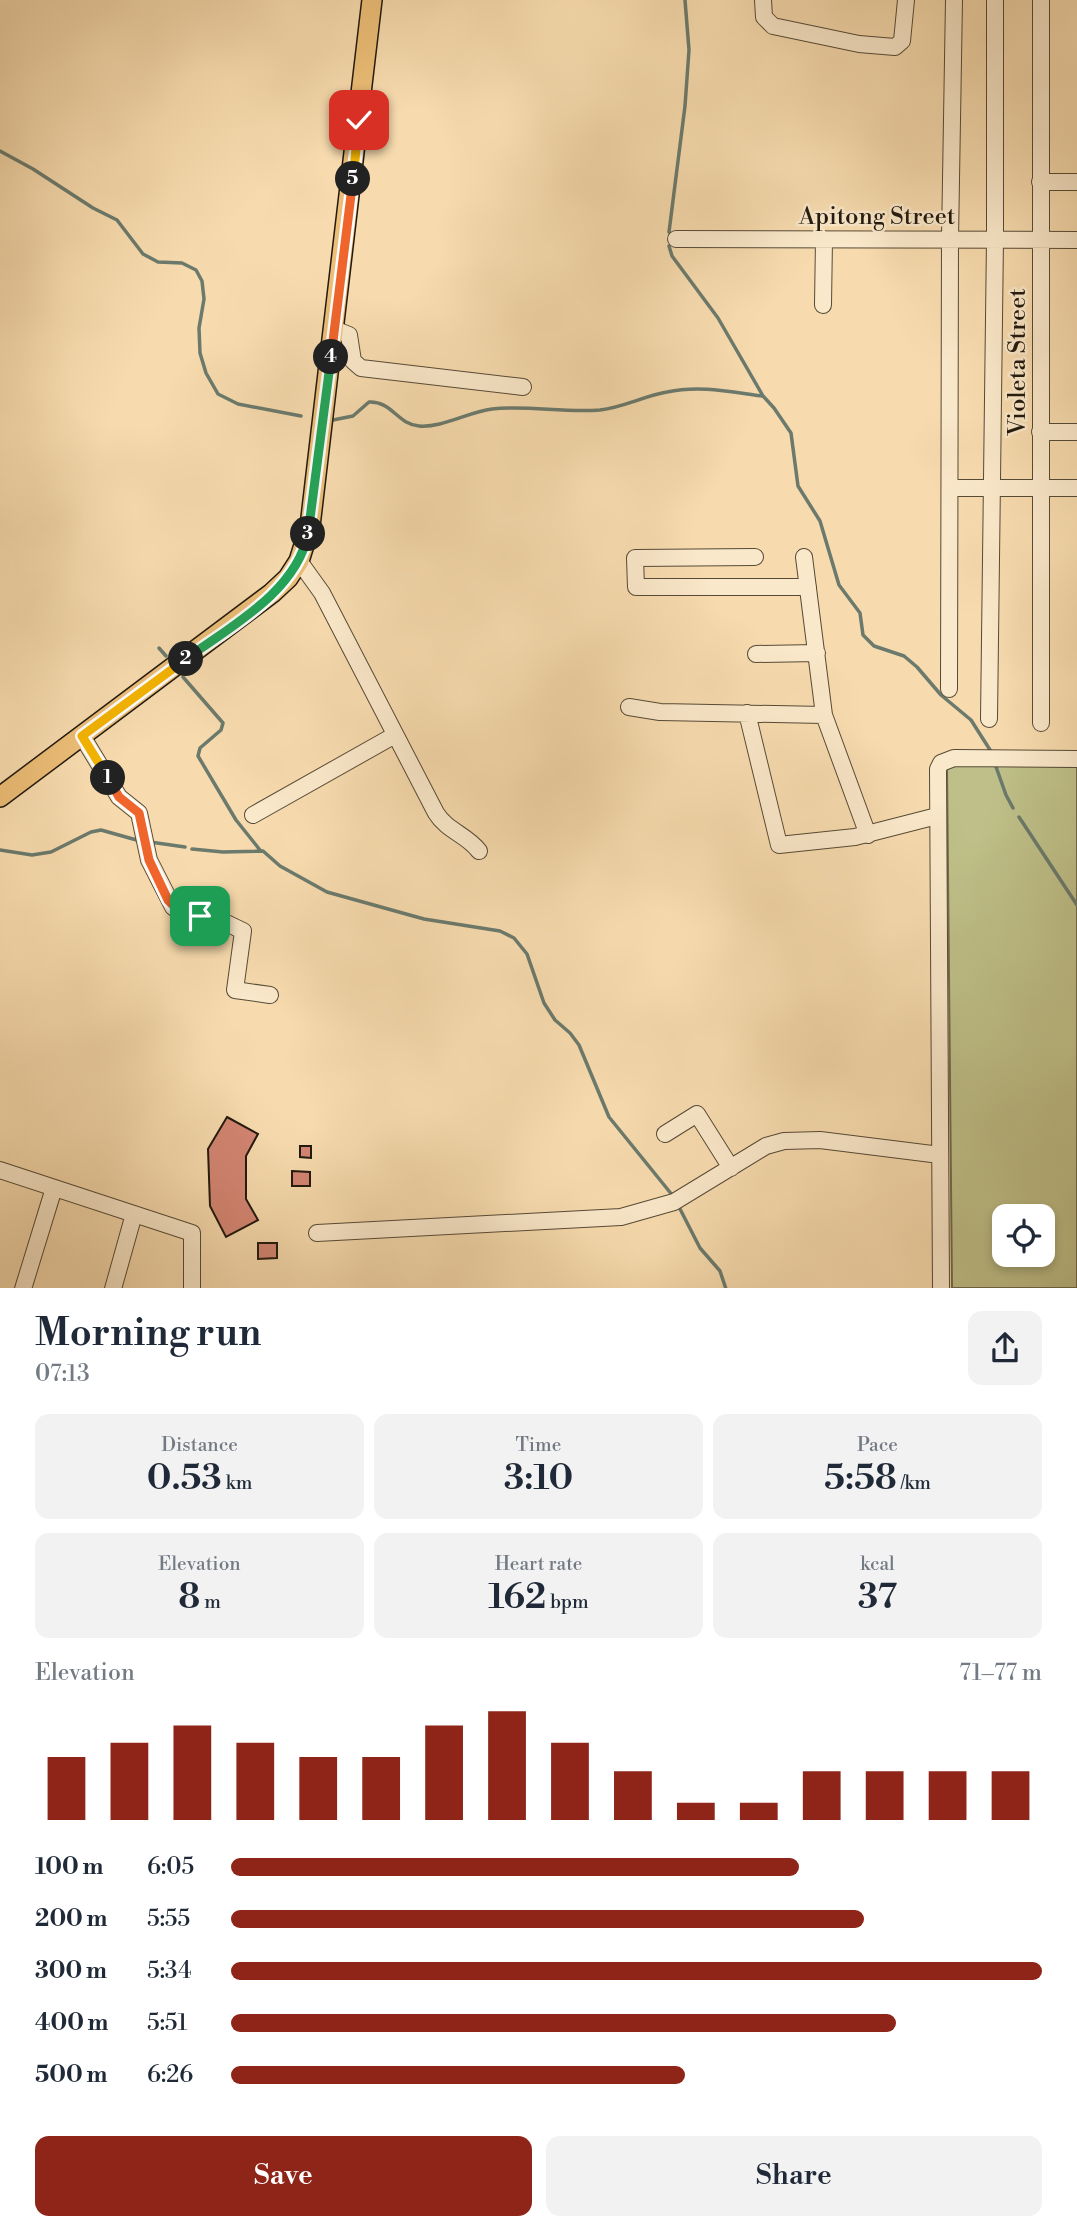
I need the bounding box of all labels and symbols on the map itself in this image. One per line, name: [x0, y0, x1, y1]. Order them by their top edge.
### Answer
pin: [329, 90, 389, 150]
pin: 5: [336, 162, 370, 196]
street label: Apitong Street: [798, 202, 956, 232]
street label: Violeta Street: [1003, 288, 1033, 437]
pin: 4: [314, 340, 348, 374]
pin: 3: [290, 516, 326, 552]
pin: 2: [168, 642, 204, 676]
pin: 1: [90, 760, 126, 796]
pin: [170, 886, 230, 946]

